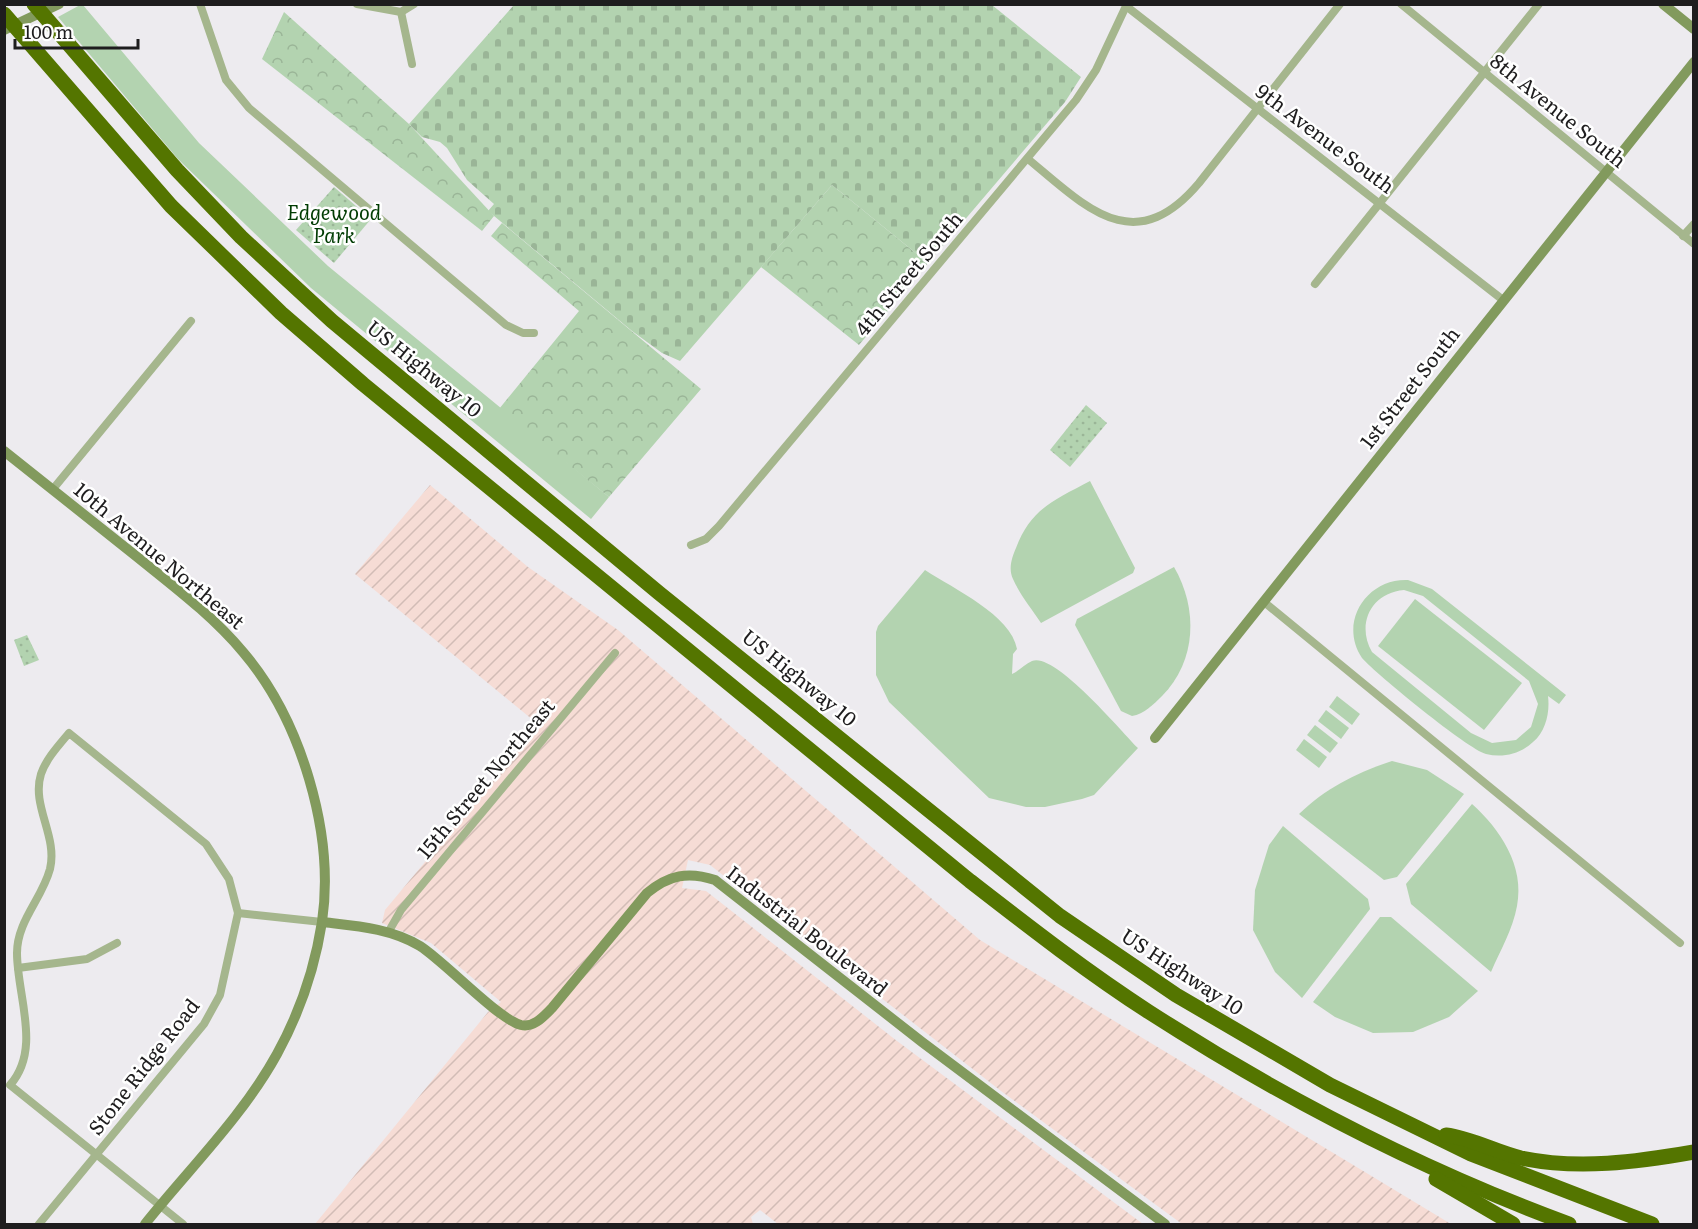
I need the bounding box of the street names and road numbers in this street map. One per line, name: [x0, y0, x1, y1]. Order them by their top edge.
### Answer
street label: 8th Avenue South: [1485, 45, 1634, 174]
street label: 9th Avenue South: [1250, 75, 1402, 200]
street label: 4th Street South: [846, 204, 969, 342]
street label: US Highway 10: [361, 311, 489, 423]
street label: 1st Street South: [1351, 320, 1466, 454]
street label: 10th Avenue Northeast: [68, 474, 252, 635]
street label: US Highway 10: [736, 620, 864, 732]
street label: 15th Street Northeast: [409, 691, 560, 864]
street label: Industrial Boulevard: [721, 857, 895, 1002]
street label: US Highway 10: [1116, 919, 1250, 1021]
street label: Stone Ridge Road: [80, 991, 205, 1140]

